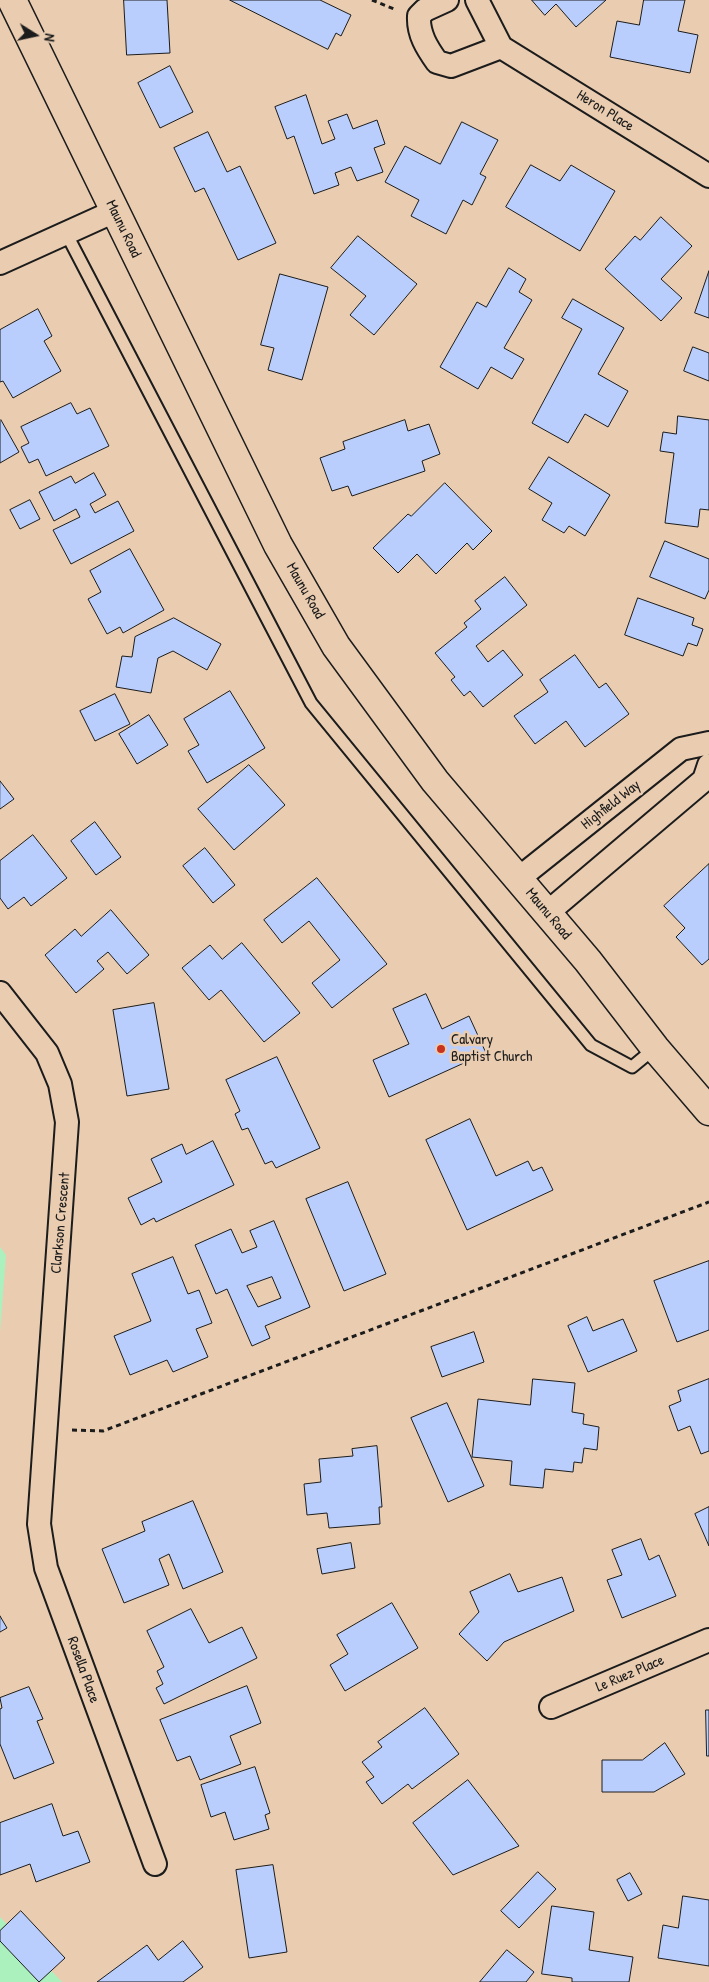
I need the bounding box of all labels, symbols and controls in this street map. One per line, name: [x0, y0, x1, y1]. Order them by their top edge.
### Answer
north arrow: [10, 10, 60, 60]
text: N: [40, 32, 60, 43]
street label: Heron Place: [573, 86, 637, 136]
street label: Maunu Road: [101, 197, 145, 261]
street label: Maunu Road: [282, 560, 328, 622]
street label: Highfield Way: [578, 776, 644, 834]
street label: Maunu Road: [521, 885, 575, 943]
place label: Calvary Baptist Church: [451, 1031, 532, 1066]
marker: Calvary Baptist Church: [435, 1043, 447, 1055]
street label: Clarkson Crescent: [48, 1172, 74, 1274]
street label: Rosella Place: [63, 1634, 103, 1706]
street label: Le Ruez Place: [593, 1652, 667, 1696]

